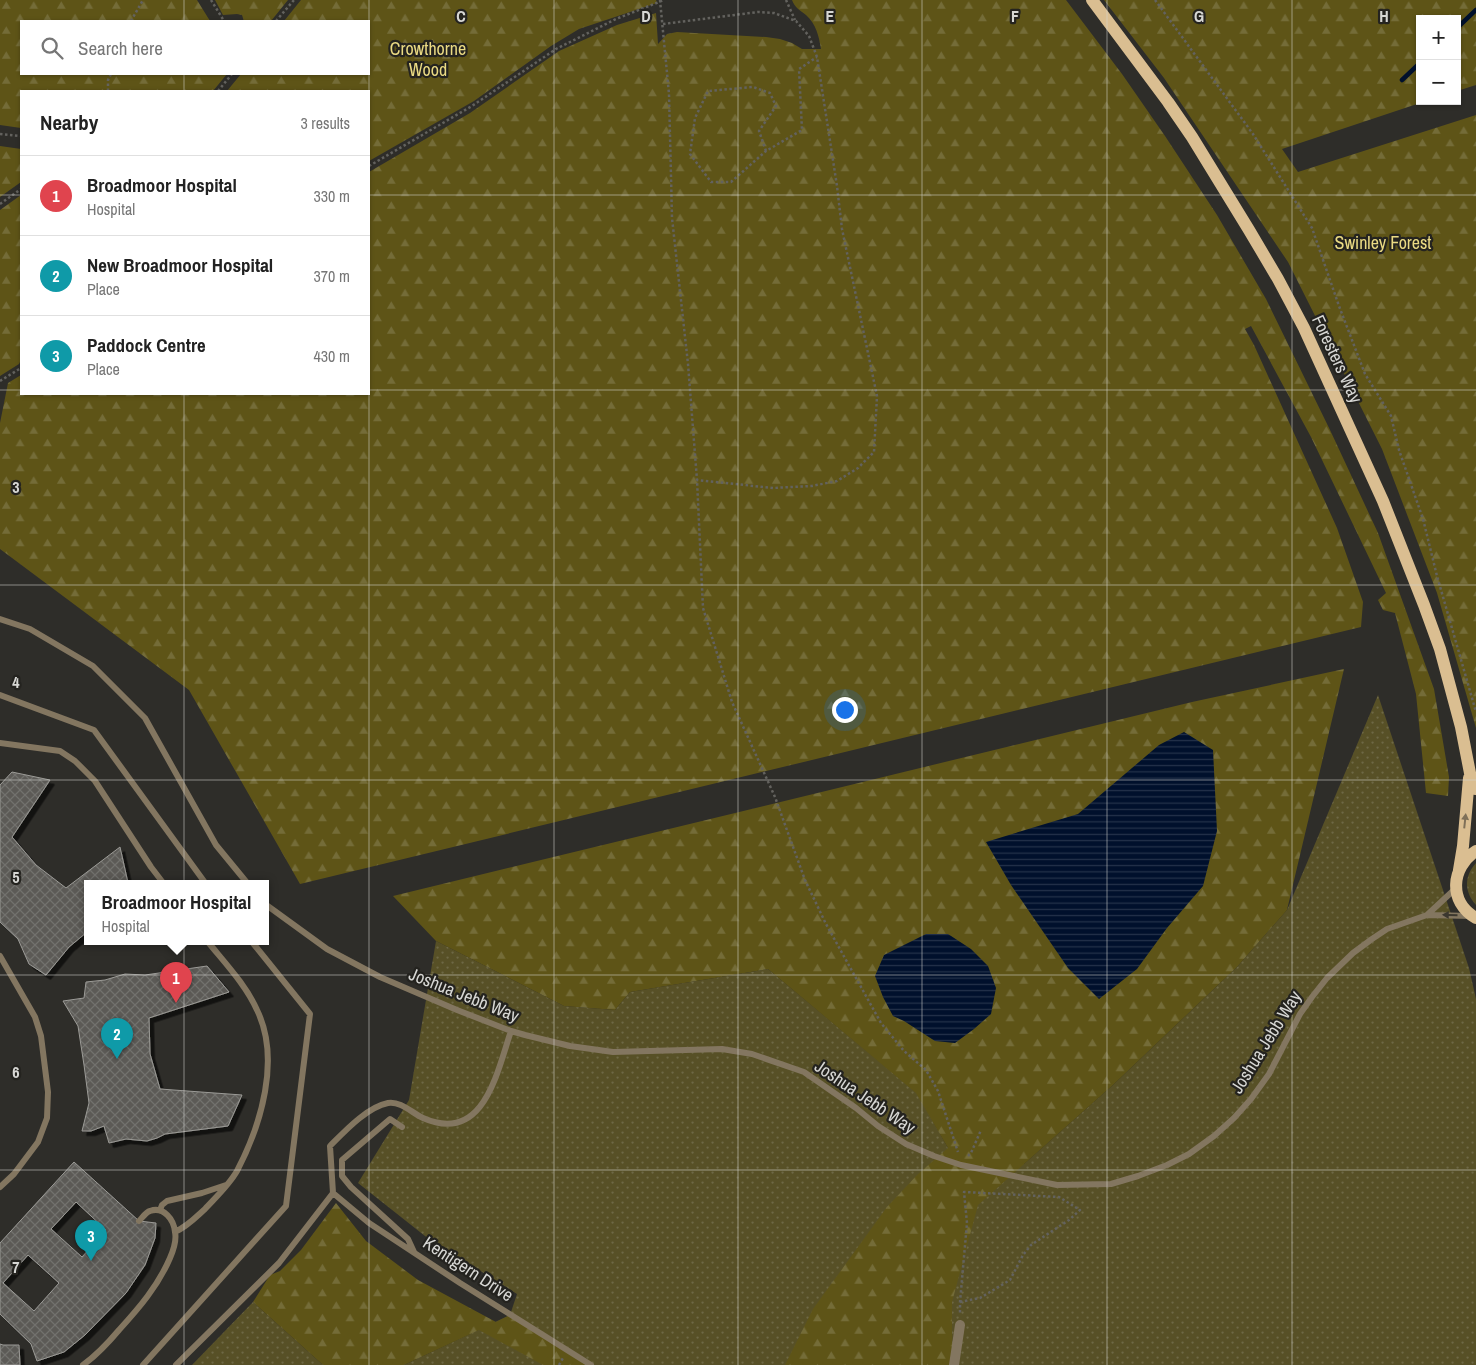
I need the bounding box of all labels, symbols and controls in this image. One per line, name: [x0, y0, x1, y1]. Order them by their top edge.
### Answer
text: C: [456, 5, 466, 27]
text: D: [641, 5, 651, 27]
text: E: [826, 5, 835, 27]
text: F: [1011, 5, 1019, 27]
text: G: [1194, 5, 1204, 27]
text: H: [1379, 5, 1389, 27]
map controls: [1416, 15, 1461, 105]
button: +: [1416, 15, 1461, 60]
search box: [20, 20, 370, 75]
icon: search: [38, 34, 66, 62]
text: Search here: [78, 35, 163, 61]
park label: Crowthorne Wood: [390, 36, 466, 82]
button: −: [1416, 60, 1461, 105]
text: Nearby: [40, 108, 98, 137]
text: 3 results: [300, 112, 350, 134]
text: Broadmoor Hospital: [87, 172, 237, 198]
text: 1: [52, 185, 60, 207]
text: 330 m: [314, 185, 350, 207]
text: Hospital: [87, 198, 135, 220]
park label: Swinley Forest: [1335, 230, 1431, 255]
text: New Broadmoor Hospital: [87, 252, 273, 278]
text: 2: [52, 265, 60, 287]
text: 370 m: [314, 265, 350, 287]
text: Place: [87, 278, 120, 300]
street label: Foresters Way: [1306, 311, 1369, 408]
text: Paddock Centre: [87, 332, 206, 358]
text: 3: [52, 345, 60, 367]
text: 430 m: [314, 345, 350, 367]
text: Place: [87, 358, 120, 380]
text: 3: [12, 476, 20, 498]
text: 4: [12, 671, 20, 693]
your location: [832, 697, 858, 723]
one-way arrow: [1461, 813, 1469, 829]
text: 5: [12, 866, 20, 888]
popup: [84, 880, 269, 945]
text: Broadmoor Hospital: [102, 889, 251, 915]
one-way arrow: [1441, 911, 1457, 919]
text: Hospital: [102, 915, 150, 937]
street label: Joshua Jebb Way: [405, 961, 524, 1028]
pin: 1: [160, 962, 192, 1003]
street label: Joshua Jebb Way: [1224, 985, 1307, 1098]
pin: 2: [101, 1018, 133, 1059]
street label: Joshua Jebb Way: [810, 1054, 921, 1140]
text: 6: [12, 1061, 20, 1083]
pin: 3: [75, 1220, 107, 1261]
street label: Kentigern Drive: [418, 1230, 518, 1307]
text: 7: [12, 1256, 20, 1278]

